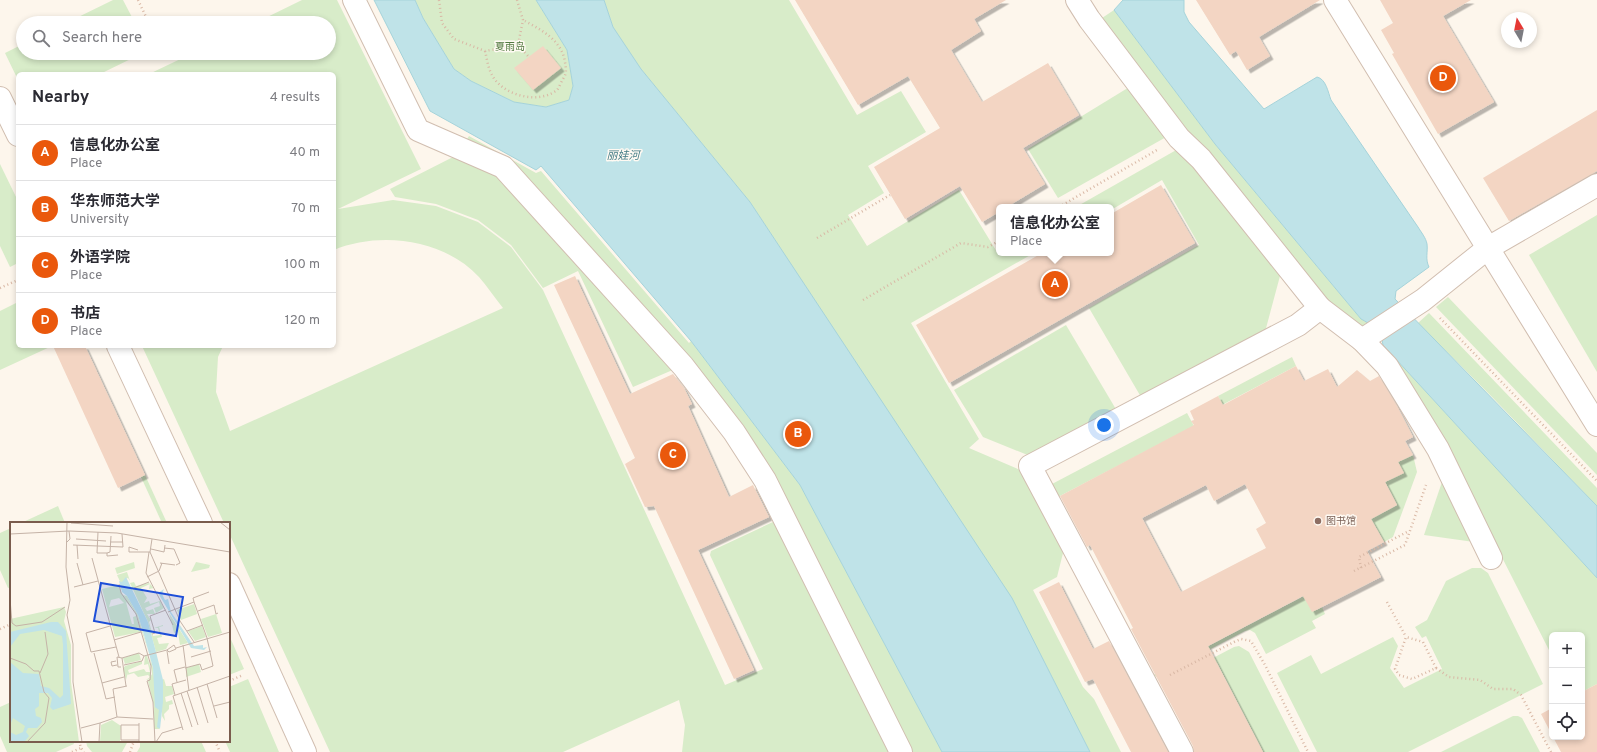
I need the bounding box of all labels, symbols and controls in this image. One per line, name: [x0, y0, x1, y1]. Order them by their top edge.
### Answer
north arrow: [1501, 12, 1537, 48]
search box: [16, 16, 336, 60]
icon: search: [30, 27, 52, 49]
text: Search here: [62, 29, 142, 48]
park label: 夏雨岛: [495, 41, 525, 54]
pin: D: [1430, 63, 1456, 93]
text: Nearby: [32, 87, 89, 109]
text: 4 results: [270, 90, 320, 106]
text: 信息化办公室: [70, 137, 160, 156]
text: A: [40, 145, 50, 161]
text: 40 m: [290, 145, 320, 161]
water label: 丽娃河: [607, 149, 641, 163]
text: Place: [70, 156, 102, 172]
text: 华东师范大学: [70, 193, 160, 212]
text: B: [41, 201, 49, 217]
text: 70 m: [291, 201, 320, 217]
popup: [996, 204, 1114, 256]
text: University: [70, 212, 129, 228]
text: 信息化办公室: [1010, 215, 1100, 234]
text: Place: [1010, 234, 1042, 250]
text: 外语学院: [70, 249, 130, 268]
text: C: [41, 257, 49, 273]
text: 100 m: [284, 257, 320, 273]
text: Place: [70, 268, 102, 284]
pin: A: [1042, 269, 1068, 299]
text: 书店: [70, 305, 100, 324]
text: D: [40, 313, 50, 329]
text: 120 m: [285, 313, 320, 329]
text: Place: [70, 324, 102, 340]
your location: [1094, 415, 1114, 435]
pin: B: [785, 419, 811, 449]
pin: C: [660, 440, 686, 470]
place label: 图书馆: [1326, 515, 1356, 528]
marker: 图书馆: [1313, 516, 1323, 526]
inset map: [10, 522, 230, 742]
map controls: [1549, 632, 1585, 740]
button: +: [1549, 632, 1585, 668]
button: −: [1549, 668, 1585, 704]
button: locate: [1549, 704, 1585, 740]

